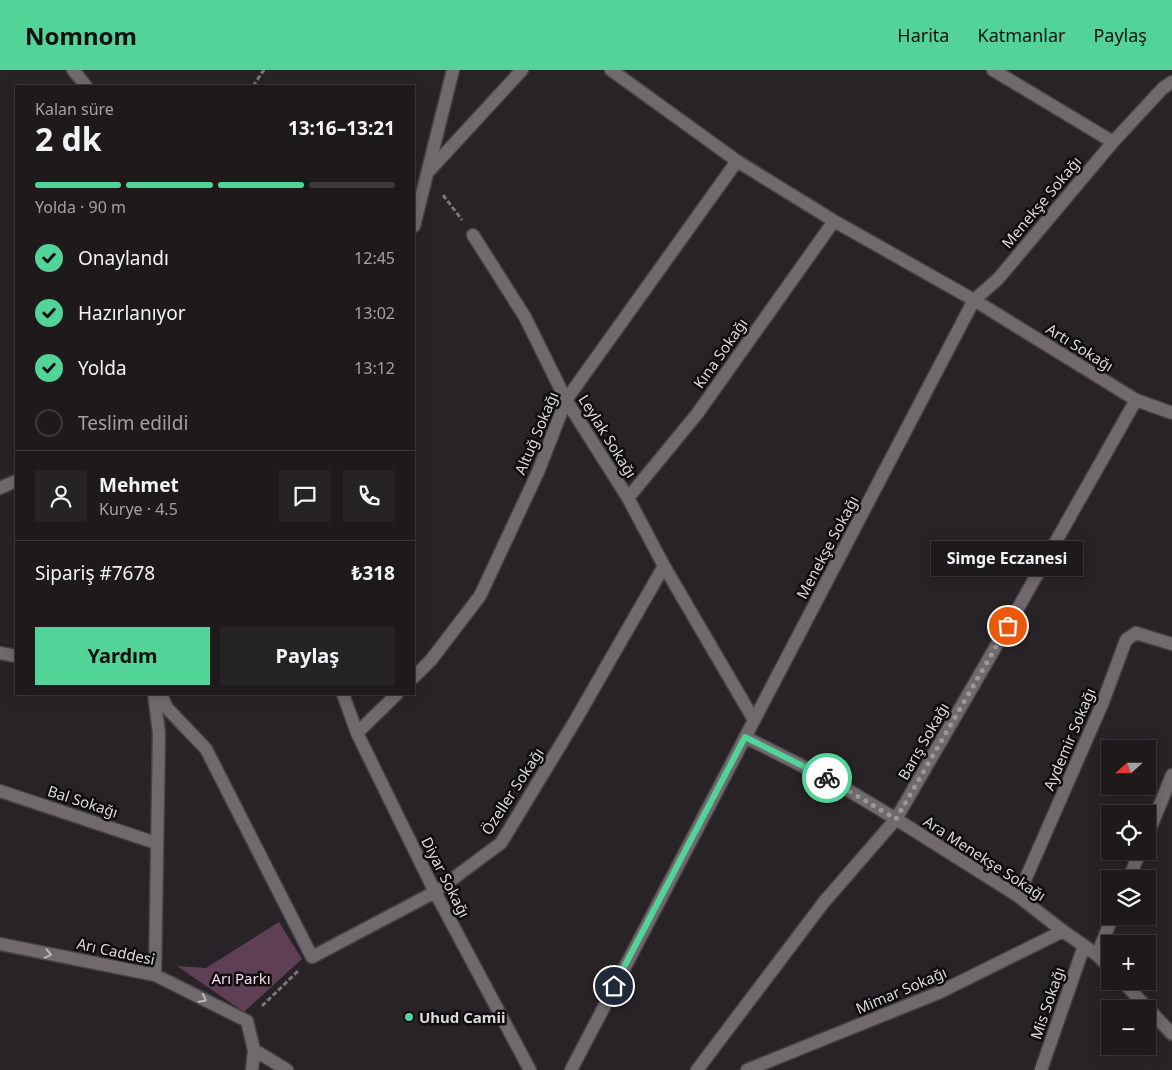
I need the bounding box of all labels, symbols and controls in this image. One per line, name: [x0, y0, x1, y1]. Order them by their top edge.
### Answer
text: Nomnom: [25, 19, 137, 52]
text: Harita: [897, 23, 949, 47]
text: Katmanlar: [977, 23, 1065, 47]
text: Paylaş: [1093, 23, 1147, 47]
text: Kalan süre: [35, 98, 114, 120]
text: 13:16–13:21: [288, 115, 395, 141]
text: 2 dk: [35, 117, 102, 160]
street label: Menekşe Sokağı: [997, 152, 1085, 252]
text: Yolda · 90 m: [35, 196, 126, 218]
icon: check: [35, 244, 63, 272]
text: Onaylandı: [78, 245, 169, 271]
text: 12:45: [354, 247, 395, 269]
icon: check: [35, 299, 63, 327]
text: Hazırlanıyor: [78, 300, 186, 326]
text: 13:02: [354, 302, 395, 324]
street label: Kına Sokağı: [688, 314, 752, 392]
street label: Artı Sokağı: [1043, 318, 1117, 376]
icon: check: [35, 354, 63, 382]
text: Yolda: [78, 355, 127, 381]
text: 13:12: [354, 357, 395, 379]
street label: Altuğ Sokağı: [510, 389, 562, 477]
street label: Leylak Sokağı: [574, 391, 642, 481]
text: Teslim edildi: [78, 410, 188, 436]
button: person: [35, 470, 87, 522]
button: chat: [279, 470, 331, 522]
button: phone: [343, 470, 395, 522]
text: Mehmet: [99, 472, 179, 498]
street label: Menekşe Sokağı: [791, 492, 863, 602]
text: Kurye · 4.5: [99, 498, 178, 520]
callout: Simge Eczanesi: [932, 541, 1084, 576]
text: Simge Eczanesi: [947, 547, 1067, 569]
text: Sipariş #7678: [35, 560, 155, 586]
text: ₺318: [352, 560, 395, 586]
pin: [987, 605, 1029, 647]
icon: bag: [994, 612, 1022, 640]
button: Yardım: [35, 627, 210, 685]
button: Paylaş: [220, 627, 395, 685]
street label: Aydemir Sokağı: [1038, 685, 1100, 793]
street label: Barış Sokağı: [893, 699, 953, 783]
north arrow: [1101, 740, 1156, 795]
map controls: [1101, 740, 1156, 1055]
street label: Özeller Sokağı: [476, 743, 548, 839]
courier: [802, 753, 852, 803]
icon: bike: [813, 764, 841, 792]
street label: Bal Sokağı: [45, 780, 121, 822]
button: locate: [1101, 805, 1156, 860]
street label: Ara Menekşe Sokağı: [920, 811, 1050, 905]
street label: Diyar Sokağı: [417, 833, 475, 921]
button: layers: [1101, 870, 1156, 925]
street label: Arı Caddesi: [75, 933, 157, 969]
button: +: [1101, 935, 1156, 990]
one-way arrow: [43, 948, 52, 958]
street label: Mimar Sokağı: [853, 962, 949, 1018]
street label: Mis Sokağı: [1025, 964, 1069, 1042]
pin: [593, 965, 635, 1007]
park label: Arı Parkı: [211, 968, 271, 988]
icon: home: [600, 972, 628, 1000]
one-way arrow: [197, 993, 206, 1003]
button: −: [1101, 1000, 1156, 1055]
place label: Uhud Camii: [419, 1007, 505, 1027]
marker: Uhud Camii: [403, 1011, 415, 1023]

